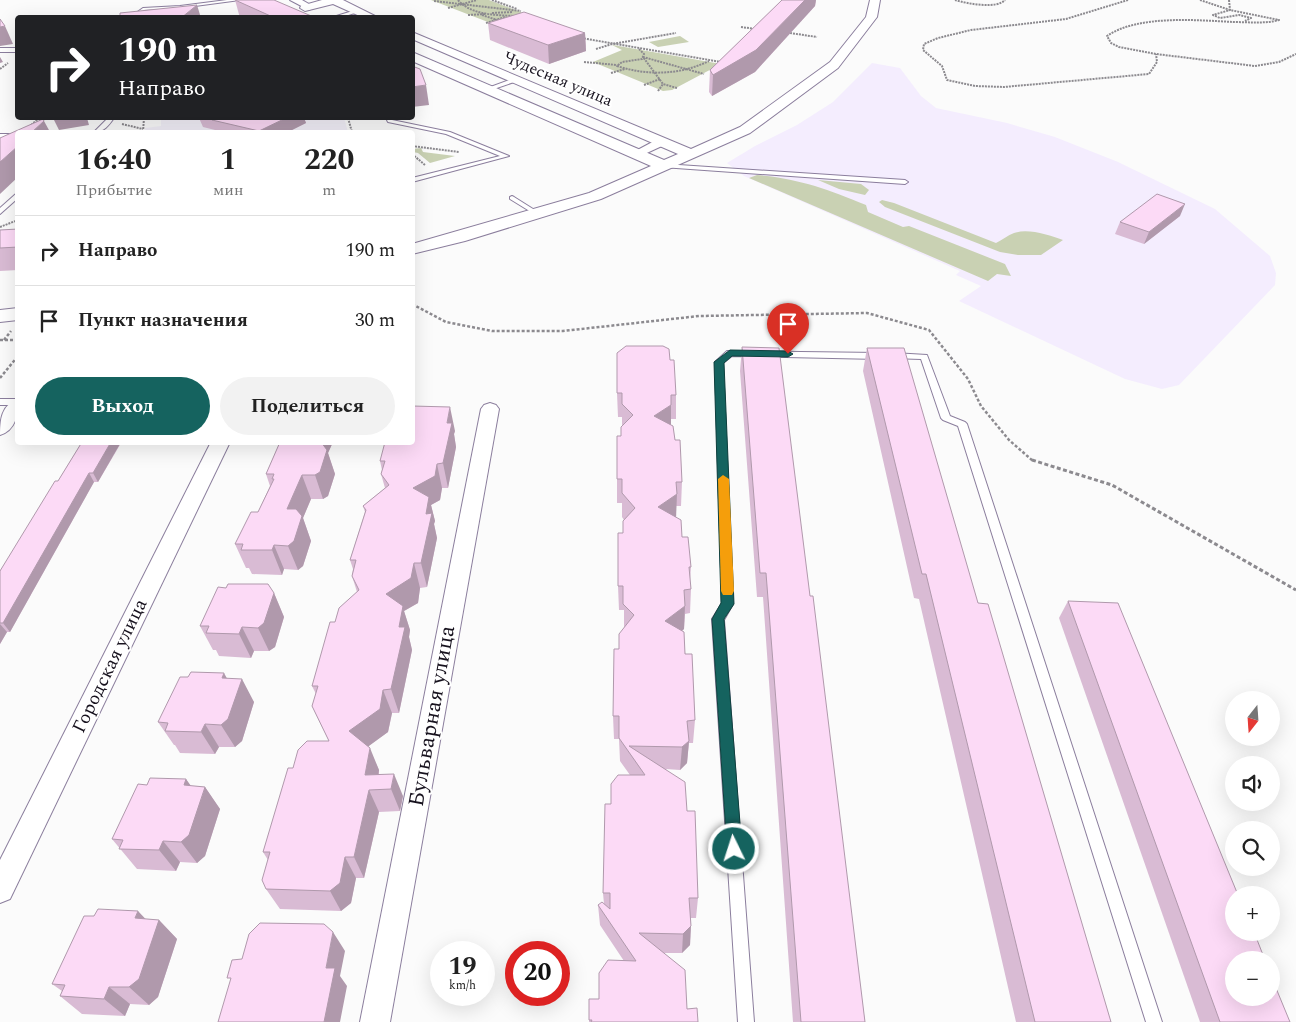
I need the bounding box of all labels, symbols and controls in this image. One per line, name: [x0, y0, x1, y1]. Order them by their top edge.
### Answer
text: 190 m: [118, 24, 217, 77]
icon: right: [35, 35, 100, 100]
street label: Чудесная улица: [500, 45, 616, 113]
text: Направо: [118, 72, 206, 105]
text: 16:40: [76, 137, 152, 183]
text: 1: [220, 137, 237, 183]
text: 220: [304, 137, 354, 183]
text: Прибытие: [76, 178, 152, 202]
text: мин: [213, 178, 243, 202]
text: m: [322, 178, 336, 202]
text: Направо: [78, 236, 157, 265]
text: 190 m: [345, 236, 395, 265]
icon: right: [35, 237, 63, 265]
pin: [767, 303, 809, 354]
text: Пункт назначения: [78, 306, 248, 335]
text: 30 m: [355, 306, 395, 335]
icon: arrive: [35, 307, 63, 335]
icon: arrive: [774, 310, 802, 338]
button: Выход: [35, 377, 210, 435]
button: Поделиться: [220, 377, 395, 435]
street label: Городская улица: [65, 593, 155, 738]
street label: Бульварная улица: [400, 623, 464, 809]
north arrow: [1225, 691, 1280, 746]
map controls: [1225, 691, 1280, 1006]
button: sound: [1225, 756, 1280, 811]
button: search: [1225, 821, 1280, 876]
position arrow: [707, 822, 759, 874]
button: +: [1225, 886, 1280, 941]
speed limit sign: 20: [505, 941, 570, 1006]
text: 19: [448, 948, 477, 986]
button: −: [1225, 951, 1280, 1006]
text: km/h: [449, 976, 476, 995]

